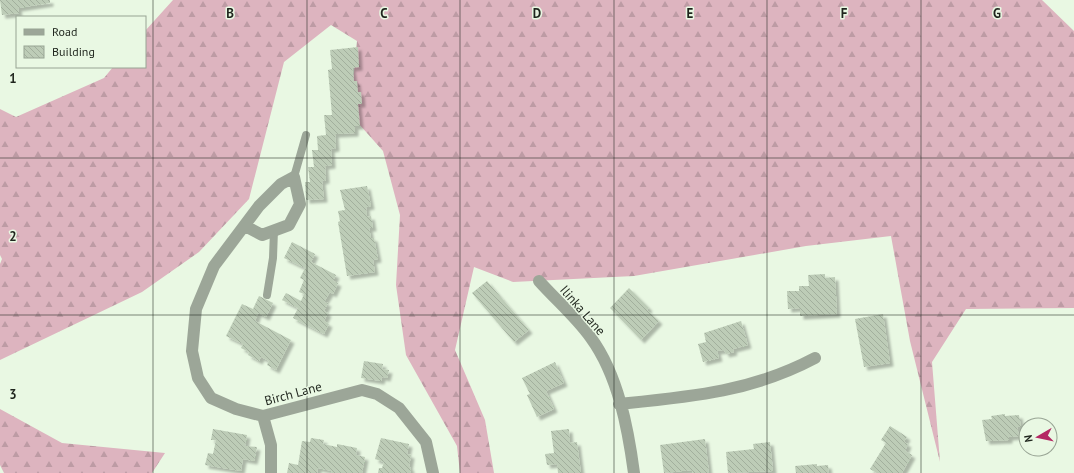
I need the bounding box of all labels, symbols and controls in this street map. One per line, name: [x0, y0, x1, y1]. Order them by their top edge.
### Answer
text: B: [226, 5, 234, 22]
text: C: [380, 5, 388, 22]
text: D: [533, 5, 541, 22]
text: E: [687, 5, 694, 22]
text: F: [841, 5, 848, 22]
text: G: [993, 5, 1001, 22]
legend: [16, 16, 146, 68]
text: Road: [52, 24, 77, 39]
text: Building: [52, 44, 95, 59]
text: 1: [9, 70, 17, 87]
text: 2: [9, 228, 17, 245]
street label: Ilinka Lane: [556, 282, 609, 339]
street label: Birch Lane: [263, 378, 324, 409]
text: 3: [9, 386, 17, 403]
north arrow: [1018, 417, 1058, 457]
text: N: [1021, 434, 1036, 443]

